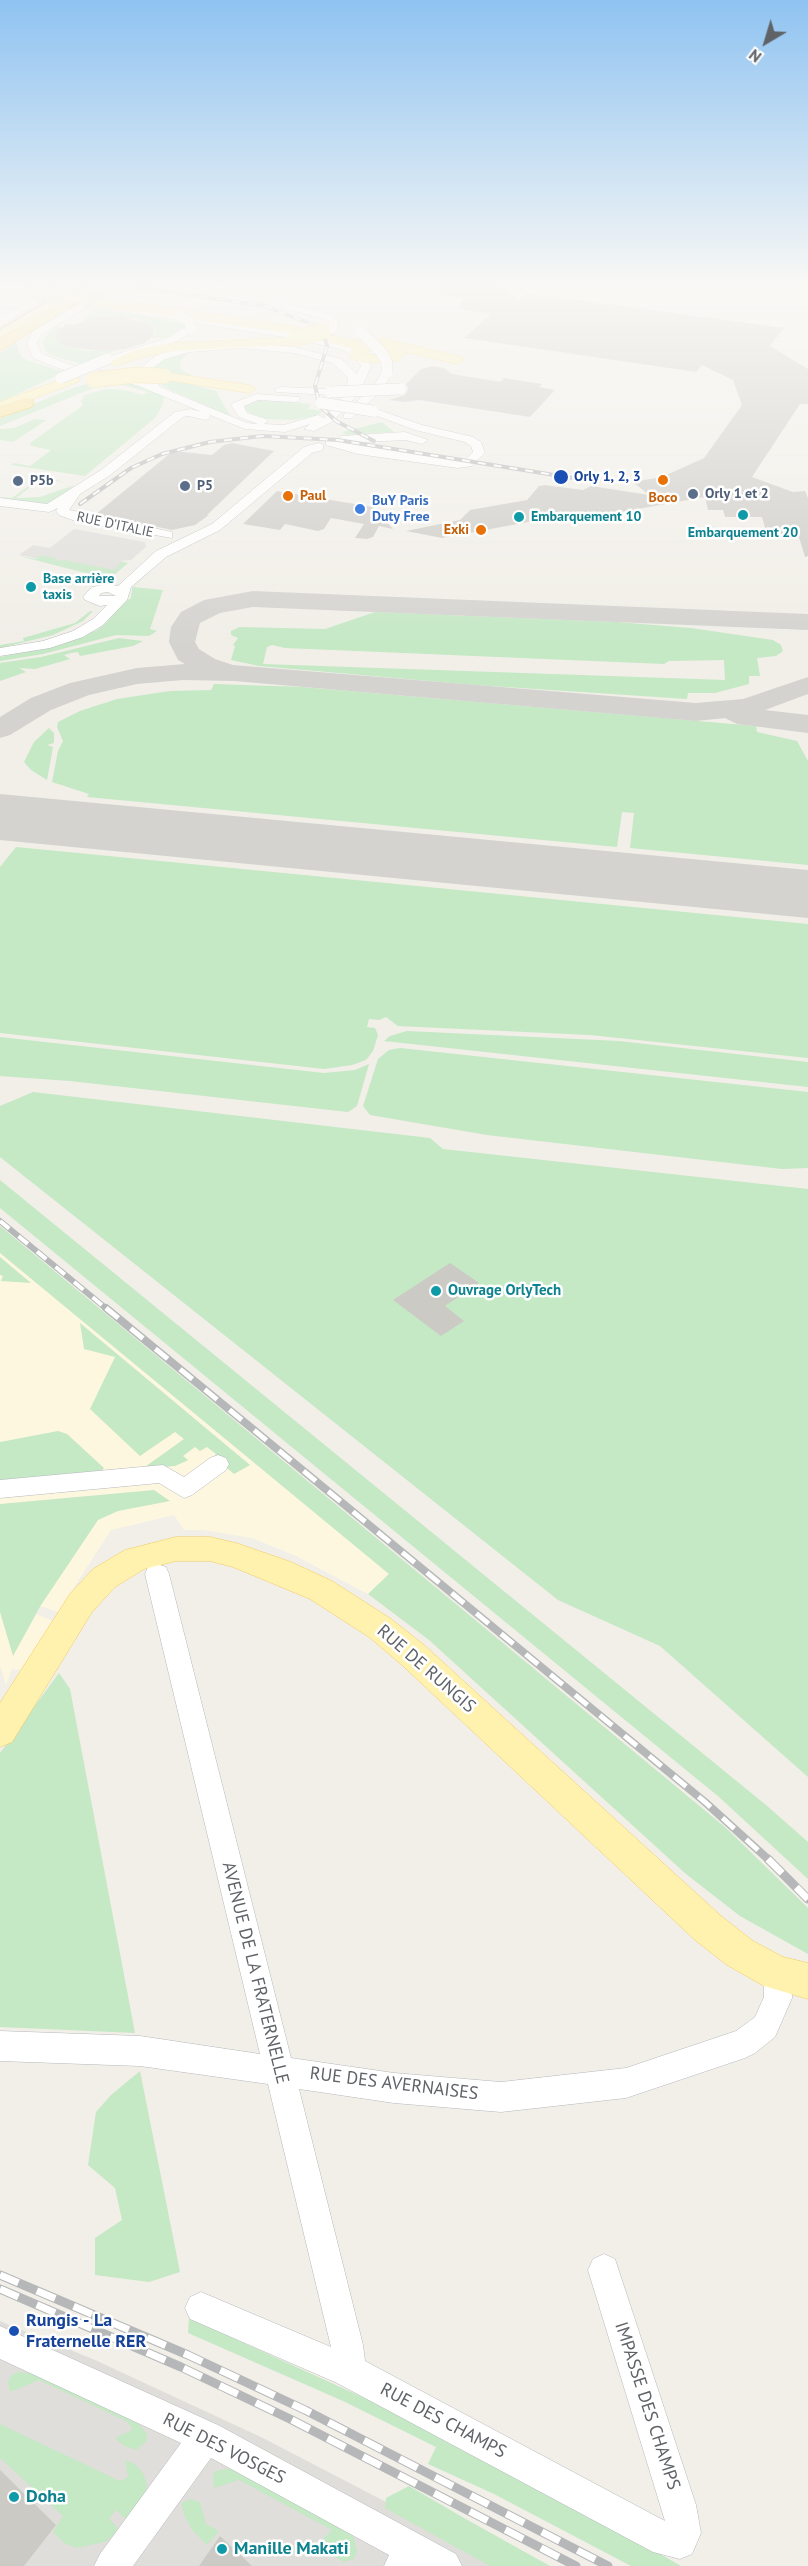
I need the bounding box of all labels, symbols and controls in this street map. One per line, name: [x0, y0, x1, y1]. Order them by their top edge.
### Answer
north arrow: [736, 12, 796, 72]
text: N: [745, 45, 765, 67]
marker: Orly 1, 2, 3: [552, 468, 570, 486]
place label: Orly 1, 2, 3: [574, 469, 641, 485]
place label: P5b: [30, 473, 53, 489]
marker: Boco: [656, 473, 670, 487]
marker: P5b: [11, 474, 25, 488]
place label: P5: [197, 478, 213, 494]
marker: P5: [178, 479, 192, 493]
place label: Orly 1 et 2: [705, 486, 769, 502]
marker: Orly 1 et 2: [686, 487, 700, 501]
place label: Paul: [300, 488, 326, 504]
marker: Paul: [281, 489, 295, 503]
place label: Boco: [648, 490, 678, 506]
place label: BuY Paris Duty Free: [372, 493, 430, 526]
marker: BuY Paris Duty Free: [353, 502, 367, 516]
marker: Embarquement 20: [736, 508, 750, 522]
street label: RUE D'ITALIE: [75, 509, 155, 541]
place label: Embarquement 10: [531, 509, 641, 525]
marker: Embarquement 10: [512, 510, 526, 524]
place label: Exki: [444, 522, 469, 538]
marker: Exki: [474, 523, 488, 537]
place label: Embarquement 20: [688, 525, 798, 541]
place label: Base arrière taxis: [43, 571, 114, 604]
marker: Base arrière taxis: [24, 580, 38, 594]
place label: Ouvrage OrlyTech: [448, 1282, 561, 1300]
marker: Ouvrage OrlyTech: [429, 1284, 443, 1298]
street label: RUE DE RUNGIS: [372, 1620, 480, 1718]
street label: AVENUE DE LA FRATERNELLE: [217, 1860, 293, 2086]
street label: RUE DES AVERNAISES: [309, 2063, 479, 2105]
place label: Rungis - La Fraternelle RER: [26, 2310, 146, 2352]
street label: IMPASSE DES CHAMPS: [610, 2319, 684, 2493]
marker: Rungis - La Fraternelle RER: [7, 2324, 21, 2338]
street label: RUE DES CHAMPS: [376, 2379, 510, 2463]
street label: RUE DES VOSGES: [159, 2409, 289, 2489]
place label: Doha: [26, 2486, 66, 2508]
marker: Doha: [7, 2490, 21, 2504]
place label: Manille Makati: [234, 2538, 348, 2560]
marker: Manille Makati: [215, 2542, 229, 2556]

